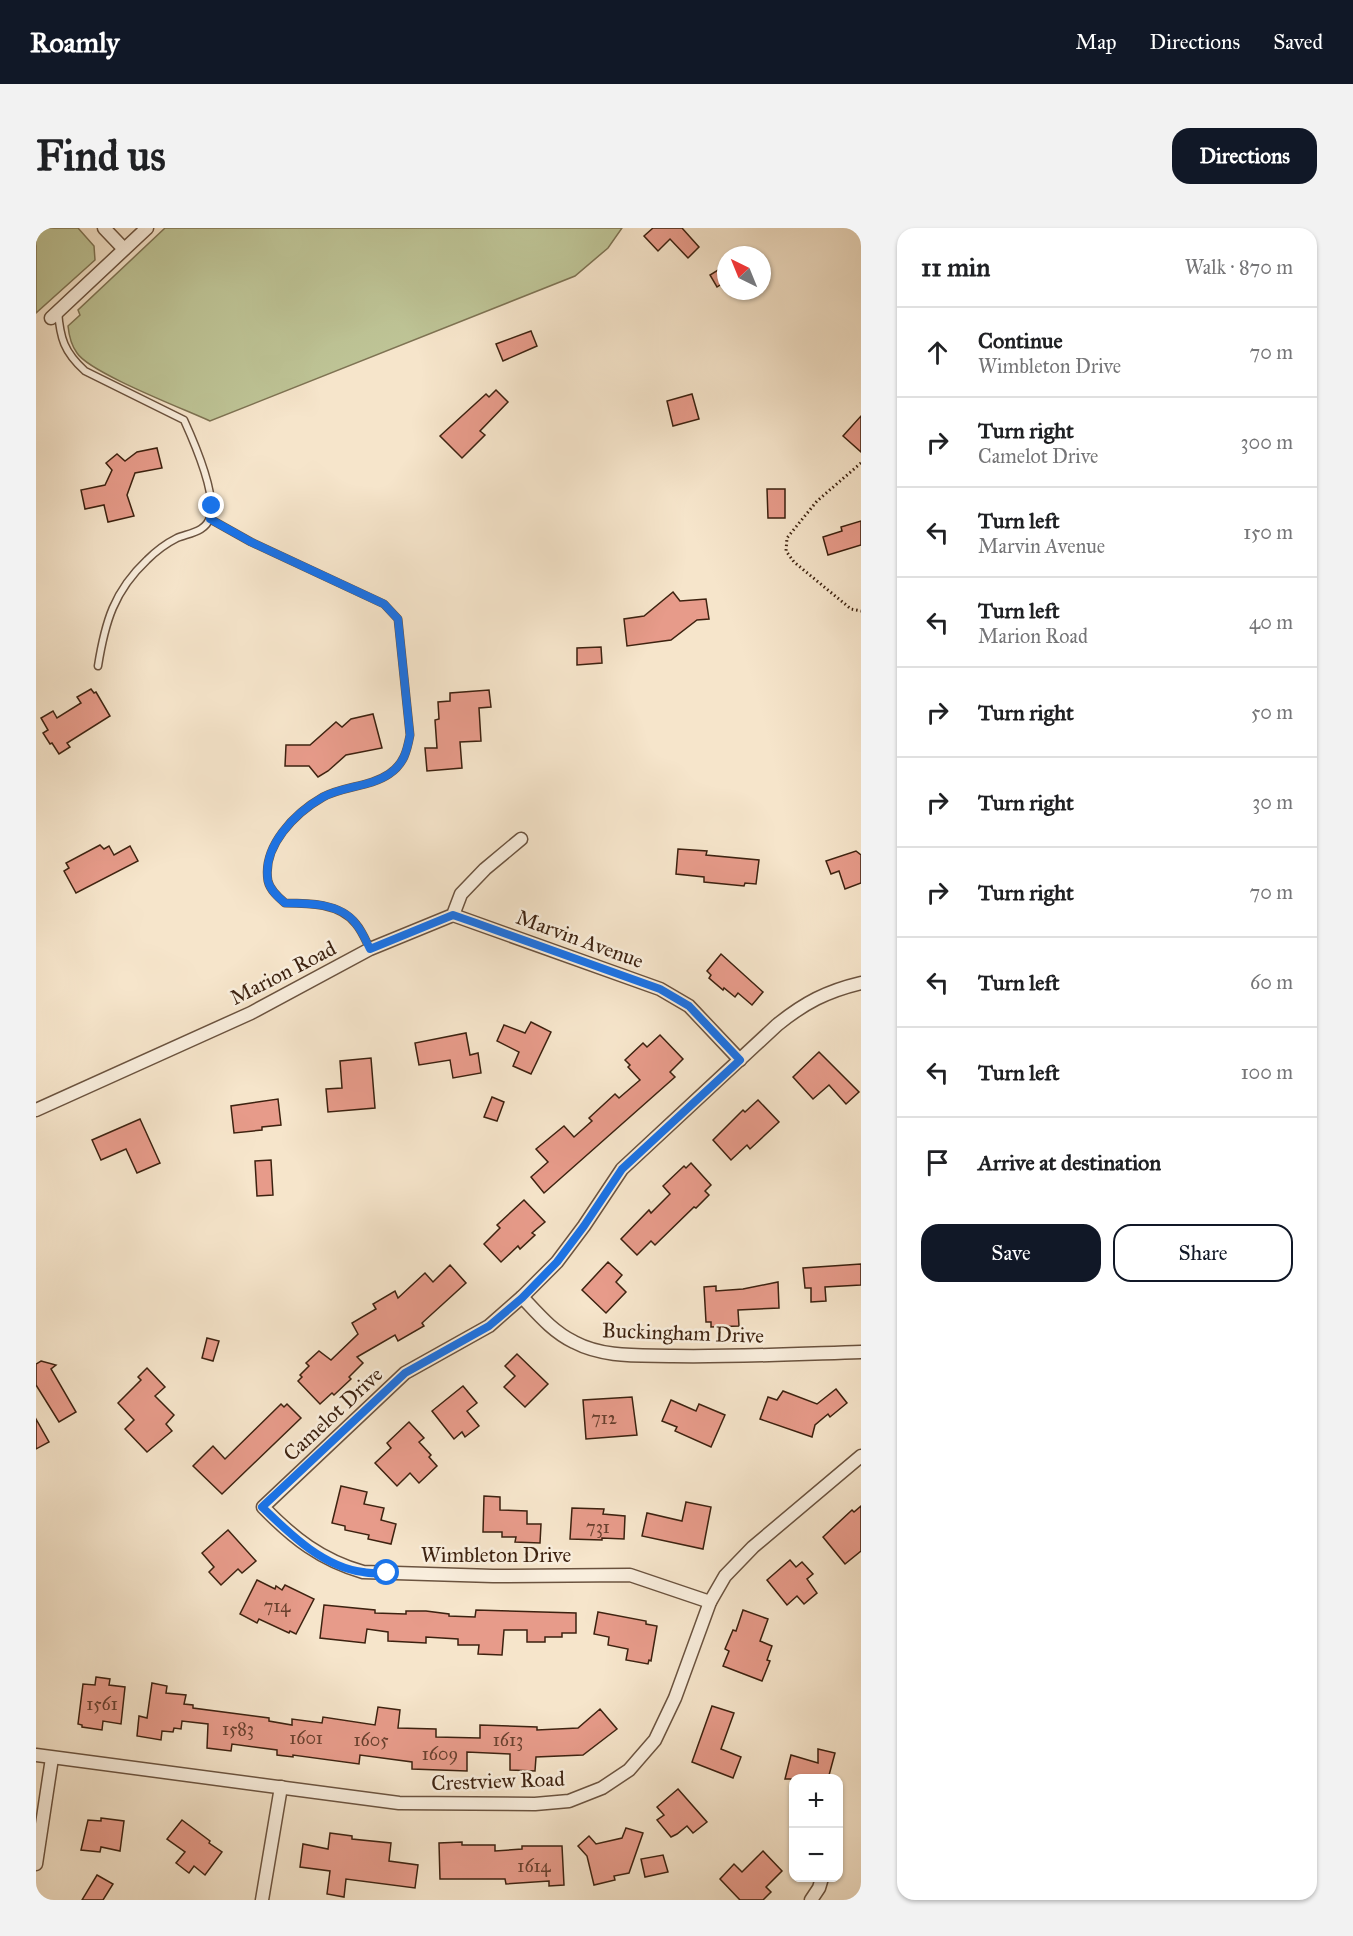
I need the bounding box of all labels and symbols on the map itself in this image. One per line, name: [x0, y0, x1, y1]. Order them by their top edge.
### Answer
north arrow: [717, 246, 771, 300]
route end: [198, 492, 224, 518]
street label: Marvin Avenue: [513, 904, 647, 974]
street label: Marion Road: [226, 935, 341, 1011]
street label: Buckingham Drive: [602, 1317, 765, 1349]
street label: Camelot Drive: [278, 1361, 388, 1467]
house number: 712: [591, 1407, 617, 1429]
house number: 731: [586, 1516, 610, 1538]
street label: Wimbleton Drive: [421, 1542, 571, 1568]
route start: [373, 1559, 399, 1585]
house number: 714: [264, 1595, 291, 1617]
house number: 1561: [86, 1693, 118, 1715]
house number: 1583: [222, 1718, 254, 1740]
house number: 1601: [289, 1727, 323, 1749]
house number: 1605: [353, 1729, 389, 1751]
house number: 1613: [493, 1729, 523, 1751]
house number: 1609: [422, 1743, 458, 1765]
street label: Crestview Road: [431, 1766, 566, 1796]
house number: 1614: [517, 1855, 552, 1877]

